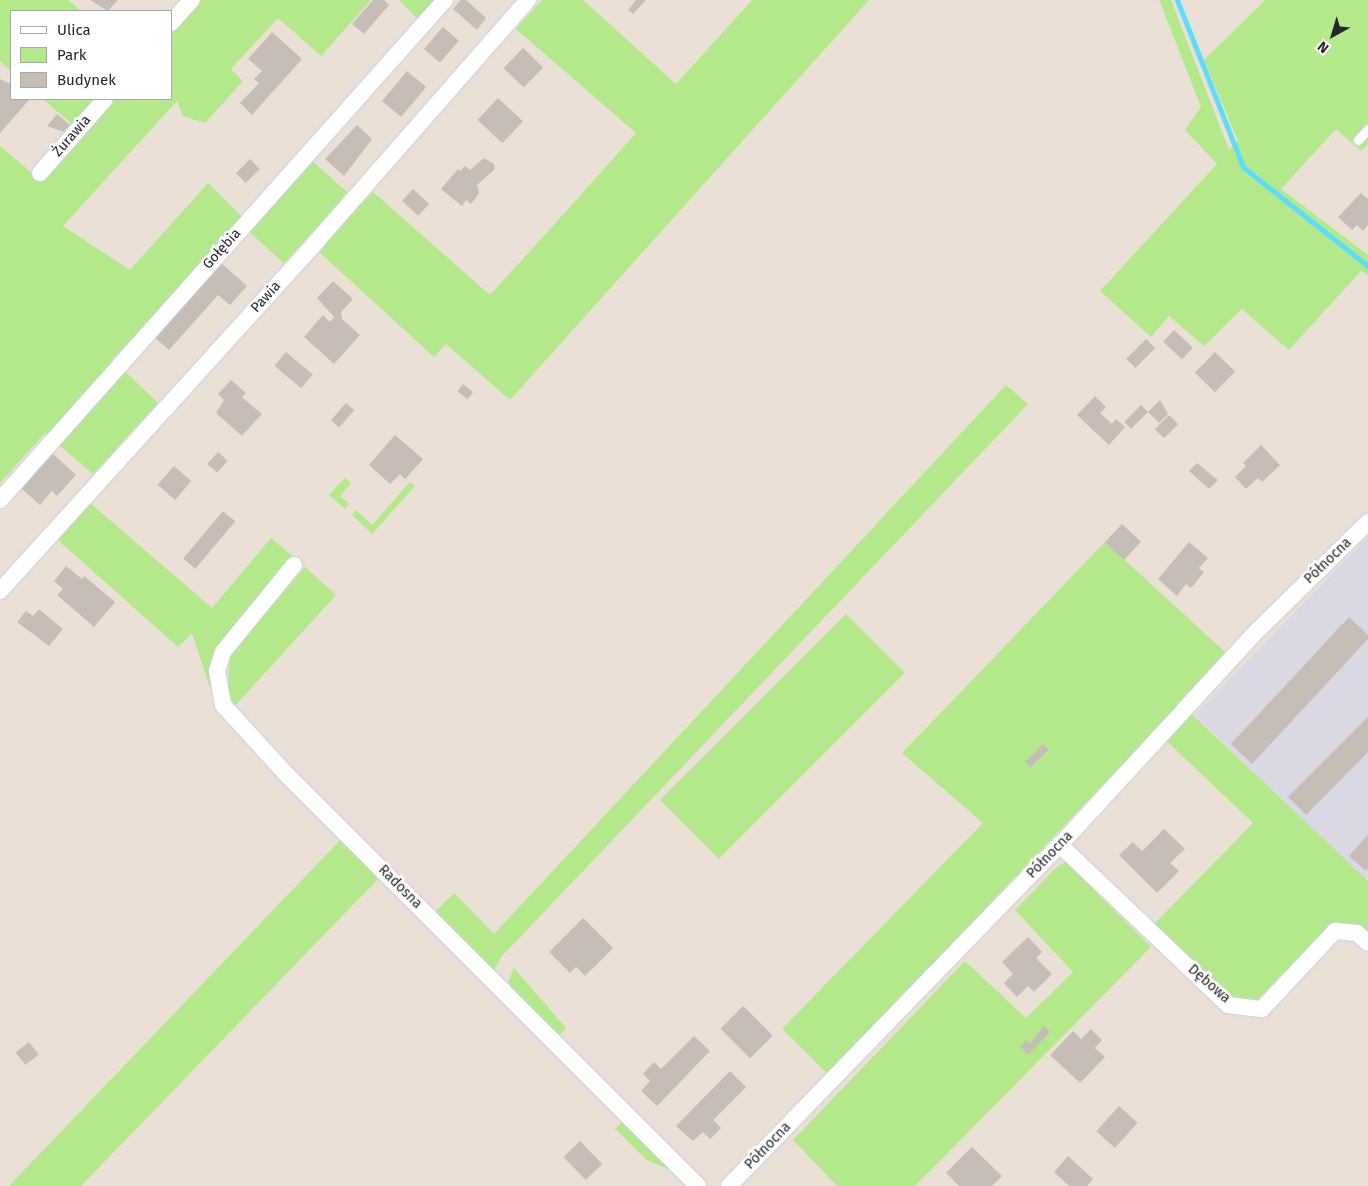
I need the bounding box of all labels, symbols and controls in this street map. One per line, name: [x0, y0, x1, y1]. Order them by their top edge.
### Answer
legend: [10, 10, 172, 100]
north arrow: [1308, 10, 1358, 60]
text: Ulica: [57, 21, 91, 39]
text: N: [1314, 38, 1332, 57]
text: Park: [57, 46, 87, 64]
text: Budynek: [57, 71, 116, 89]
street label: Żurawia: [50, 112, 94, 160]
street label: Gołębia: [199, 225, 245, 273]
street label: Pawia: [248, 278, 284, 316]
street label: Północna: [1301, 534, 1355, 588]
street label: Północna: [1023, 828, 1077, 882]
street label: Radosna: [375, 862, 425, 912]
street label: Dębowa: [1184, 961, 1234, 1007]
street label: Północna: [741, 1119, 795, 1173]

